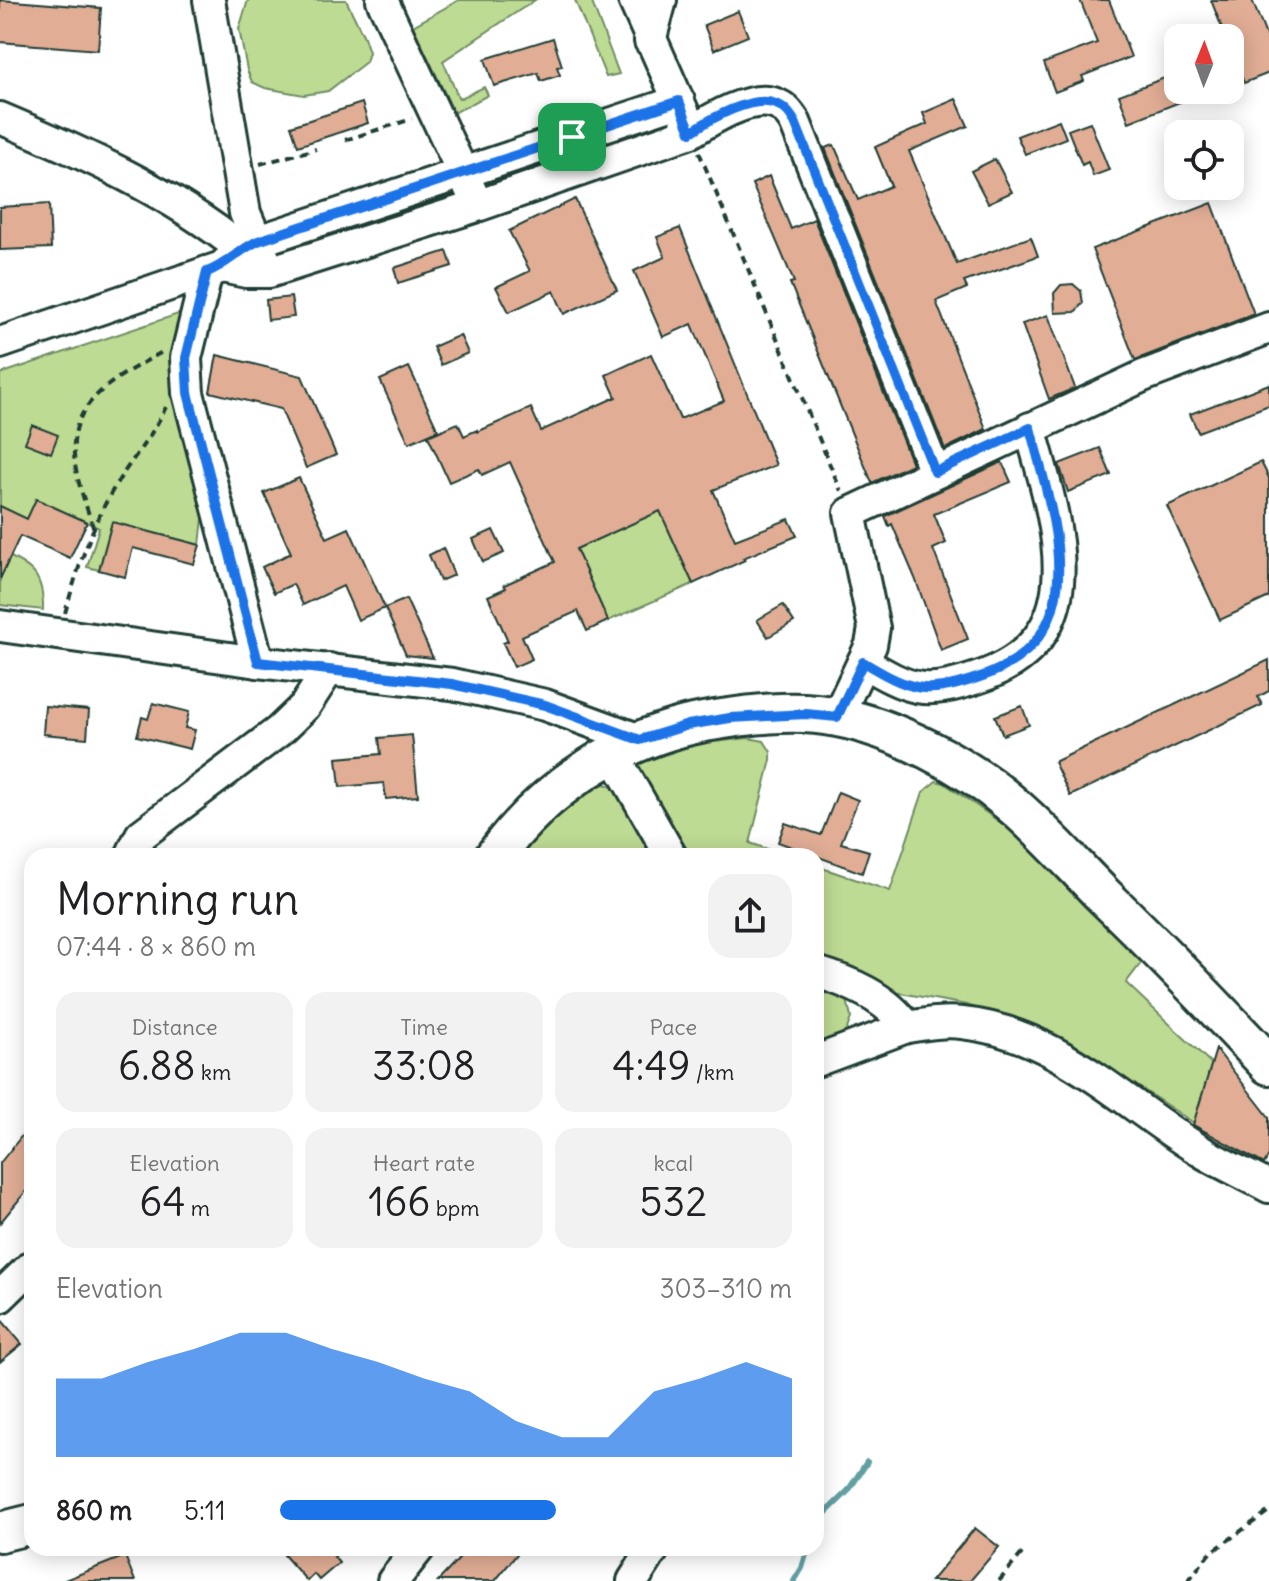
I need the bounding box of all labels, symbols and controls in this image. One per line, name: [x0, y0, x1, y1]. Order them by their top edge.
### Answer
north arrow: [1164, 24, 1244, 104]
map controls: [1164, 24, 1244, 200]
pin: [538, 103, 606, 171]
icon: arrive: [550, 115, 594, 159]
button: locate: [1164, 120, 1244, 200]
text: Morning run: [56, 872, 299, 927]
button: share: [708, 874, 792, 958]
text: 07:44 · 8 × 860 m: [56, 930, 256, 963]
text: Distance: [132, 1013, 218, 1041]
text: Time: [400, 1013, 448, 1041]
text: Pace: [649, 1013, 697, 1041]
text: 6.88: [118, 1041, 196, 1091]
text: 33:08: [372, 1041, 476, 1091]
text: 4:49: [612, 1041, 691, 1091]
text: km: [196, 1058, 231, 1086]
text: /km: [691, 1058, 734, 1086]
text: Elevation: [130, 1149, 220, 1177]
text: Heart rate: [373, 1149, 475, 1177]
text: kcal: [654, 1149, 693, 1177]
text: 64: [139, 1177, 186, 1227]
text: 166: [368, 1177, 430, 1227]
text: 532: [640, 1177, 707, 1227]
text: m: [186, 1194, 210, 1222]
text: bpm: [430, 1194, 480, 1222]
text: Elevation: [56, 1272, 163, 1305]
text: 303–310 m: [660, 1272, 792, 1305]
text: 860 m: [56, 1494, 132, 1527]
text: 5:11: [184, 1494, 225, 1527]

